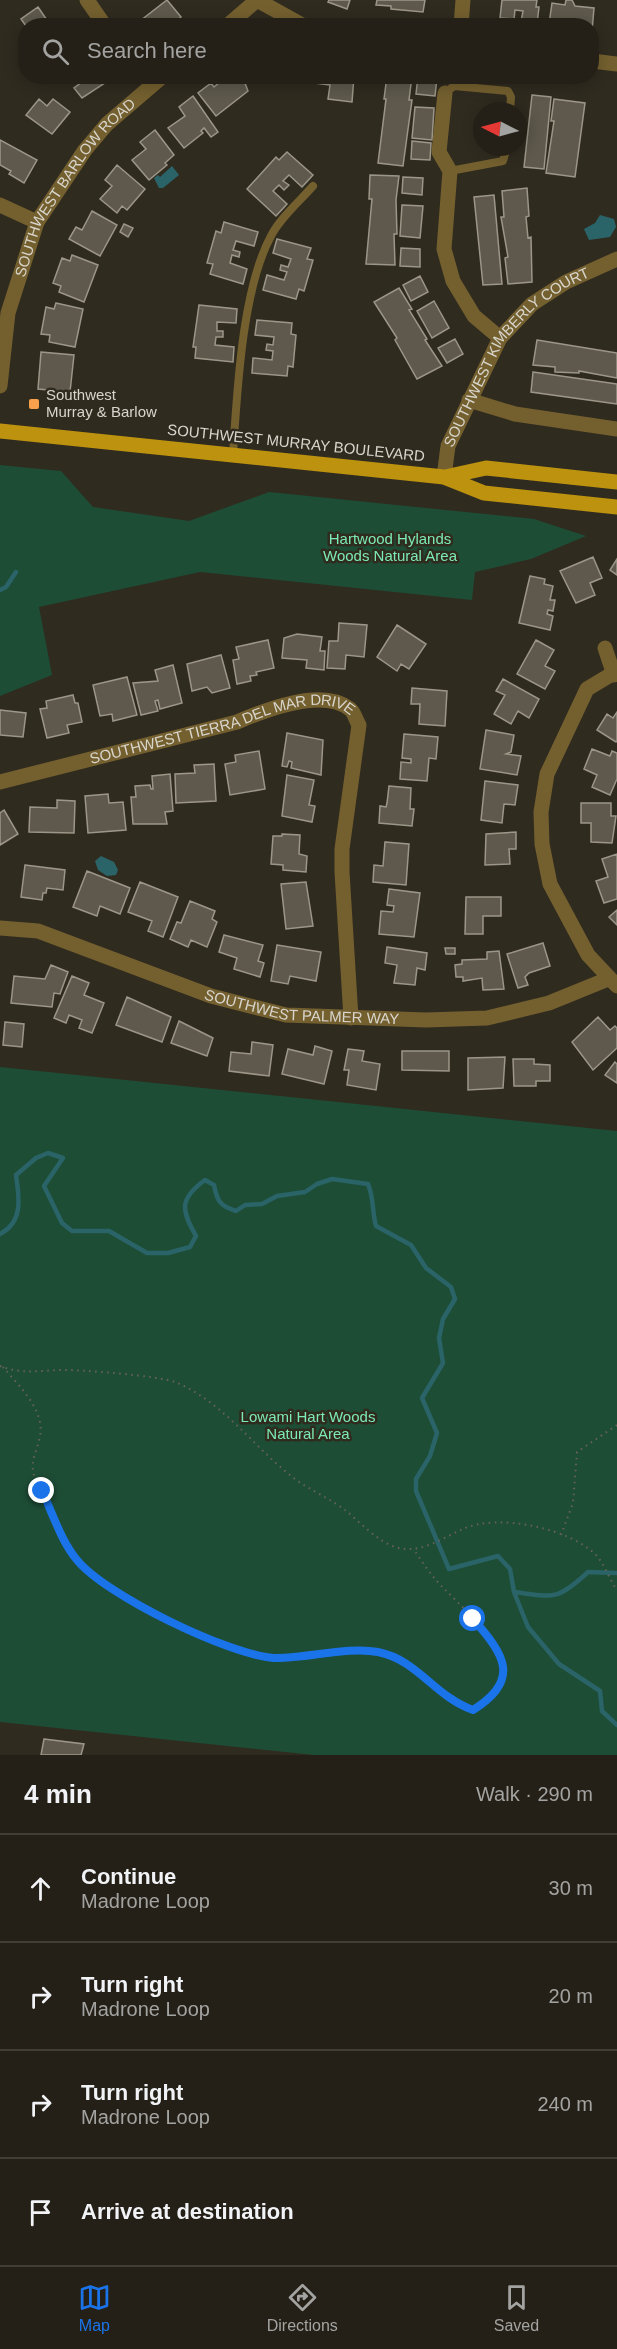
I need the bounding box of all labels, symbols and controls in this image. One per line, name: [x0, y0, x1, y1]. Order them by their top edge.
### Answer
search box: [18, 18, 599, 84]
icon: search: [39, 35, 72, 68]
text: Search here: [87, 38, 207, 63]
street label: SOUTHWEST BARLOW ROAD: [11, 94, 139, 279]
north arrow: [473, 102, 527, 156]
street label: SOUTHWEST KIMBERLY COURT: [440, 264, 592, 450]
place label: Southwest Murray & Barlow: [46, 386, 157, 420]
marker: Southwest Murray & Barlow: [27, 397, 41, 411]
street label: SOUTHWEST MURRAY BOULEVARD: [166, 421, 426, 465]
park label: Hartwood Hylands Woods Natural Area: [323, 530, 458, 564]
street label: SOUTHWEST TIERRA DEL MAR DRIVE: [88, 691, 359, 767]
street label: SOUTHWEST PALMER WAY: [202, 985, 400, 1027]
park label: Lowami Hart Woods Natural Area: [241, 1408, 375, 1442]
route end: [28, 1477, 54, 1503]
route start: [459, 1605, 485, 1631]
text: 4 min: [24, 1779, 92, 1809]
text: Walk · 290 m: [476, 1783, 593, 1805]
text: Continue: [81, 1864, 176, 1889]
icon: ahead: [24, 1872, 57, 1905]
text: 30 m: [549, 1877, 593, 1899]
text: Madrone Loop: [81, 1890, 210, 1912]
text: Turn right: [81, 1972, 183, 1997]
icon: right: [24, 1980, 57, 2013]
text: 20 m: [549, 1985, 593, 2007]
text: Madrone Loop: [81, 1998, 210, 2020]
text: Turn right: [81, 2080, 183, 2105]
icon: right: [24, 2088, 57, 2121]
text: 240 m: [537, 2093, 593, 2115]
text: Madrone Loop: [81, 2106, 210, 2128]
icon: arrive: [24, 2196, 57, 2229]
text: Arrive at destination: [81, 2199, 294, 2224]
tab: Map: [78, 2281, 111, 2335]
tab: Directions: [267, 2281, 338, 2335]
tab: Saved: [494, 2281, 539, 2335]

